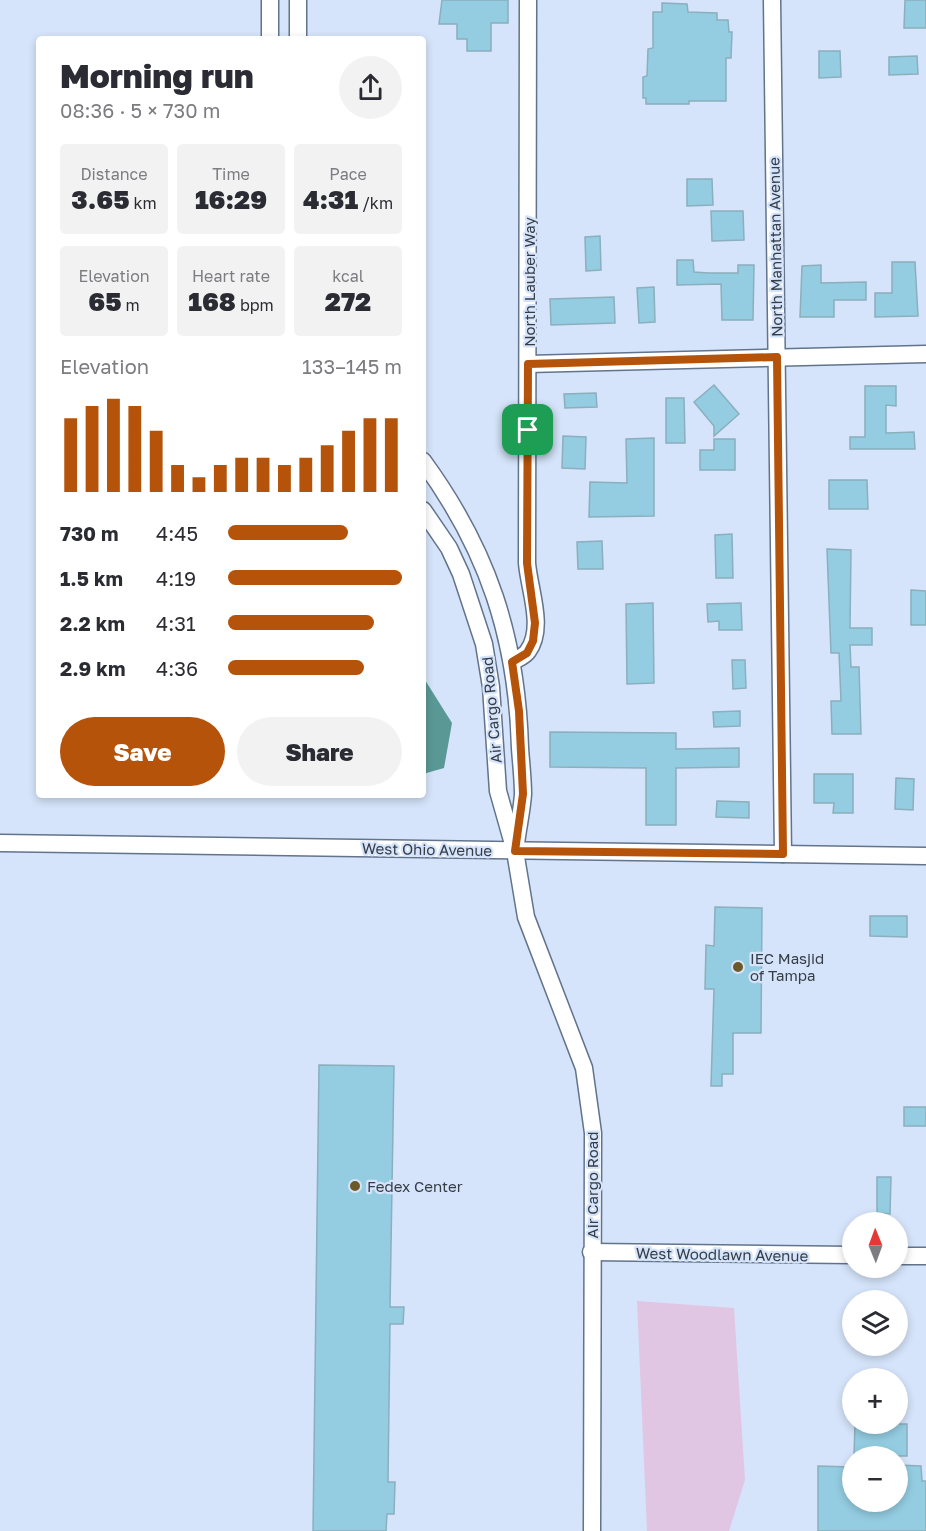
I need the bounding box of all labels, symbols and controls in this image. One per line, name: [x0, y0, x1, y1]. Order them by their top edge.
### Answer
text: Morning run: [60, 56, 254, 95]
button: share: [339, 56, 402, 119]
text: 08:36 · 5 × 730 m: [60, 98, 220, 122]
street label: North Manhattan Avenue: [764, 157, 786, 337]
text: Distance: [80, 164, 148, 184]
text: Time: [212, 164, 250, 184]
text: Pace: [329, 164, 367, 184]
text: 3.65: [71, 184, 130, 215]
text: 16:29: [195, 184, 267, 215]
text: 4:31: [303, 184, 358, 215]
text: km: [130, 193, 157, 213]
text: /km: [358, 193, 393, 213]
street label: North Lauber Way: [520, 217, 538, 347]
text: Elevation: [78, 266, 150, 286]
text: Heart rate: [192, 266, 270, 286]
text: kcal: [332, 266, 364, 286]
text: 65: [88, 286, 122, 317]
text: 168: [188, 286, 236, 317]
text: 272: [325, 286, 371, 317]
text: m: [122, 295, 140, 315]
text: bpm: [236, 295, 274, 315]
text: Elevation: [60, 354, 149, 378]
text: 133–145 m: [302, 354, 402, 378]
pin: [502, 404, 553, 455]
icon: arrive: [511, 413, 544, 446]
text: 730 m: [60, 521, 119, 545]
text: 4:45: [156, 521, 198, 545]
text: 1.5 km: [60, 566, 123, 590]
text: 4:19: [156, 566, 196, 590]
text: 2.2 km: [60, 611, 125, 635]
text: 4:31: [156, 611, 196, 635]
text: 2.9 km: [60, 656, 125, 680]
text: 4:36: [156, 656, 198, 680]
street label: Air Cargo Road: [477, 656, 505, 764]
button: Save: [60, 717, 225, 786]
button: Share: [237, 717, 402, 786]
street label: West Ohio Avenue: [362, 839, 493, 859]
place label: IEC Masjid of Tampa: [750, 949, 824, 984]
marker: IEC Masjid of Tampa: [731, 960, 745, 974]
street label: Air Cargo Road: [583, 1132, 601, 1238]
place label: Fedex Center: [367, 1177, 463, 1195]
marker: Fedex Center: [348, 1179, 362, 1193]
north arrow: [842, 1212, 908, 1278]
map controls: [842, 1212, 908, 1512]
street label: West Woodlawn Avenue: [636, 1243, 809, 1265]
button: layers: [842, 1290, 908, 1356]
button: +: [842, 1368, 908, 1434]
button: −: [842, 1446, 908, 1512]

